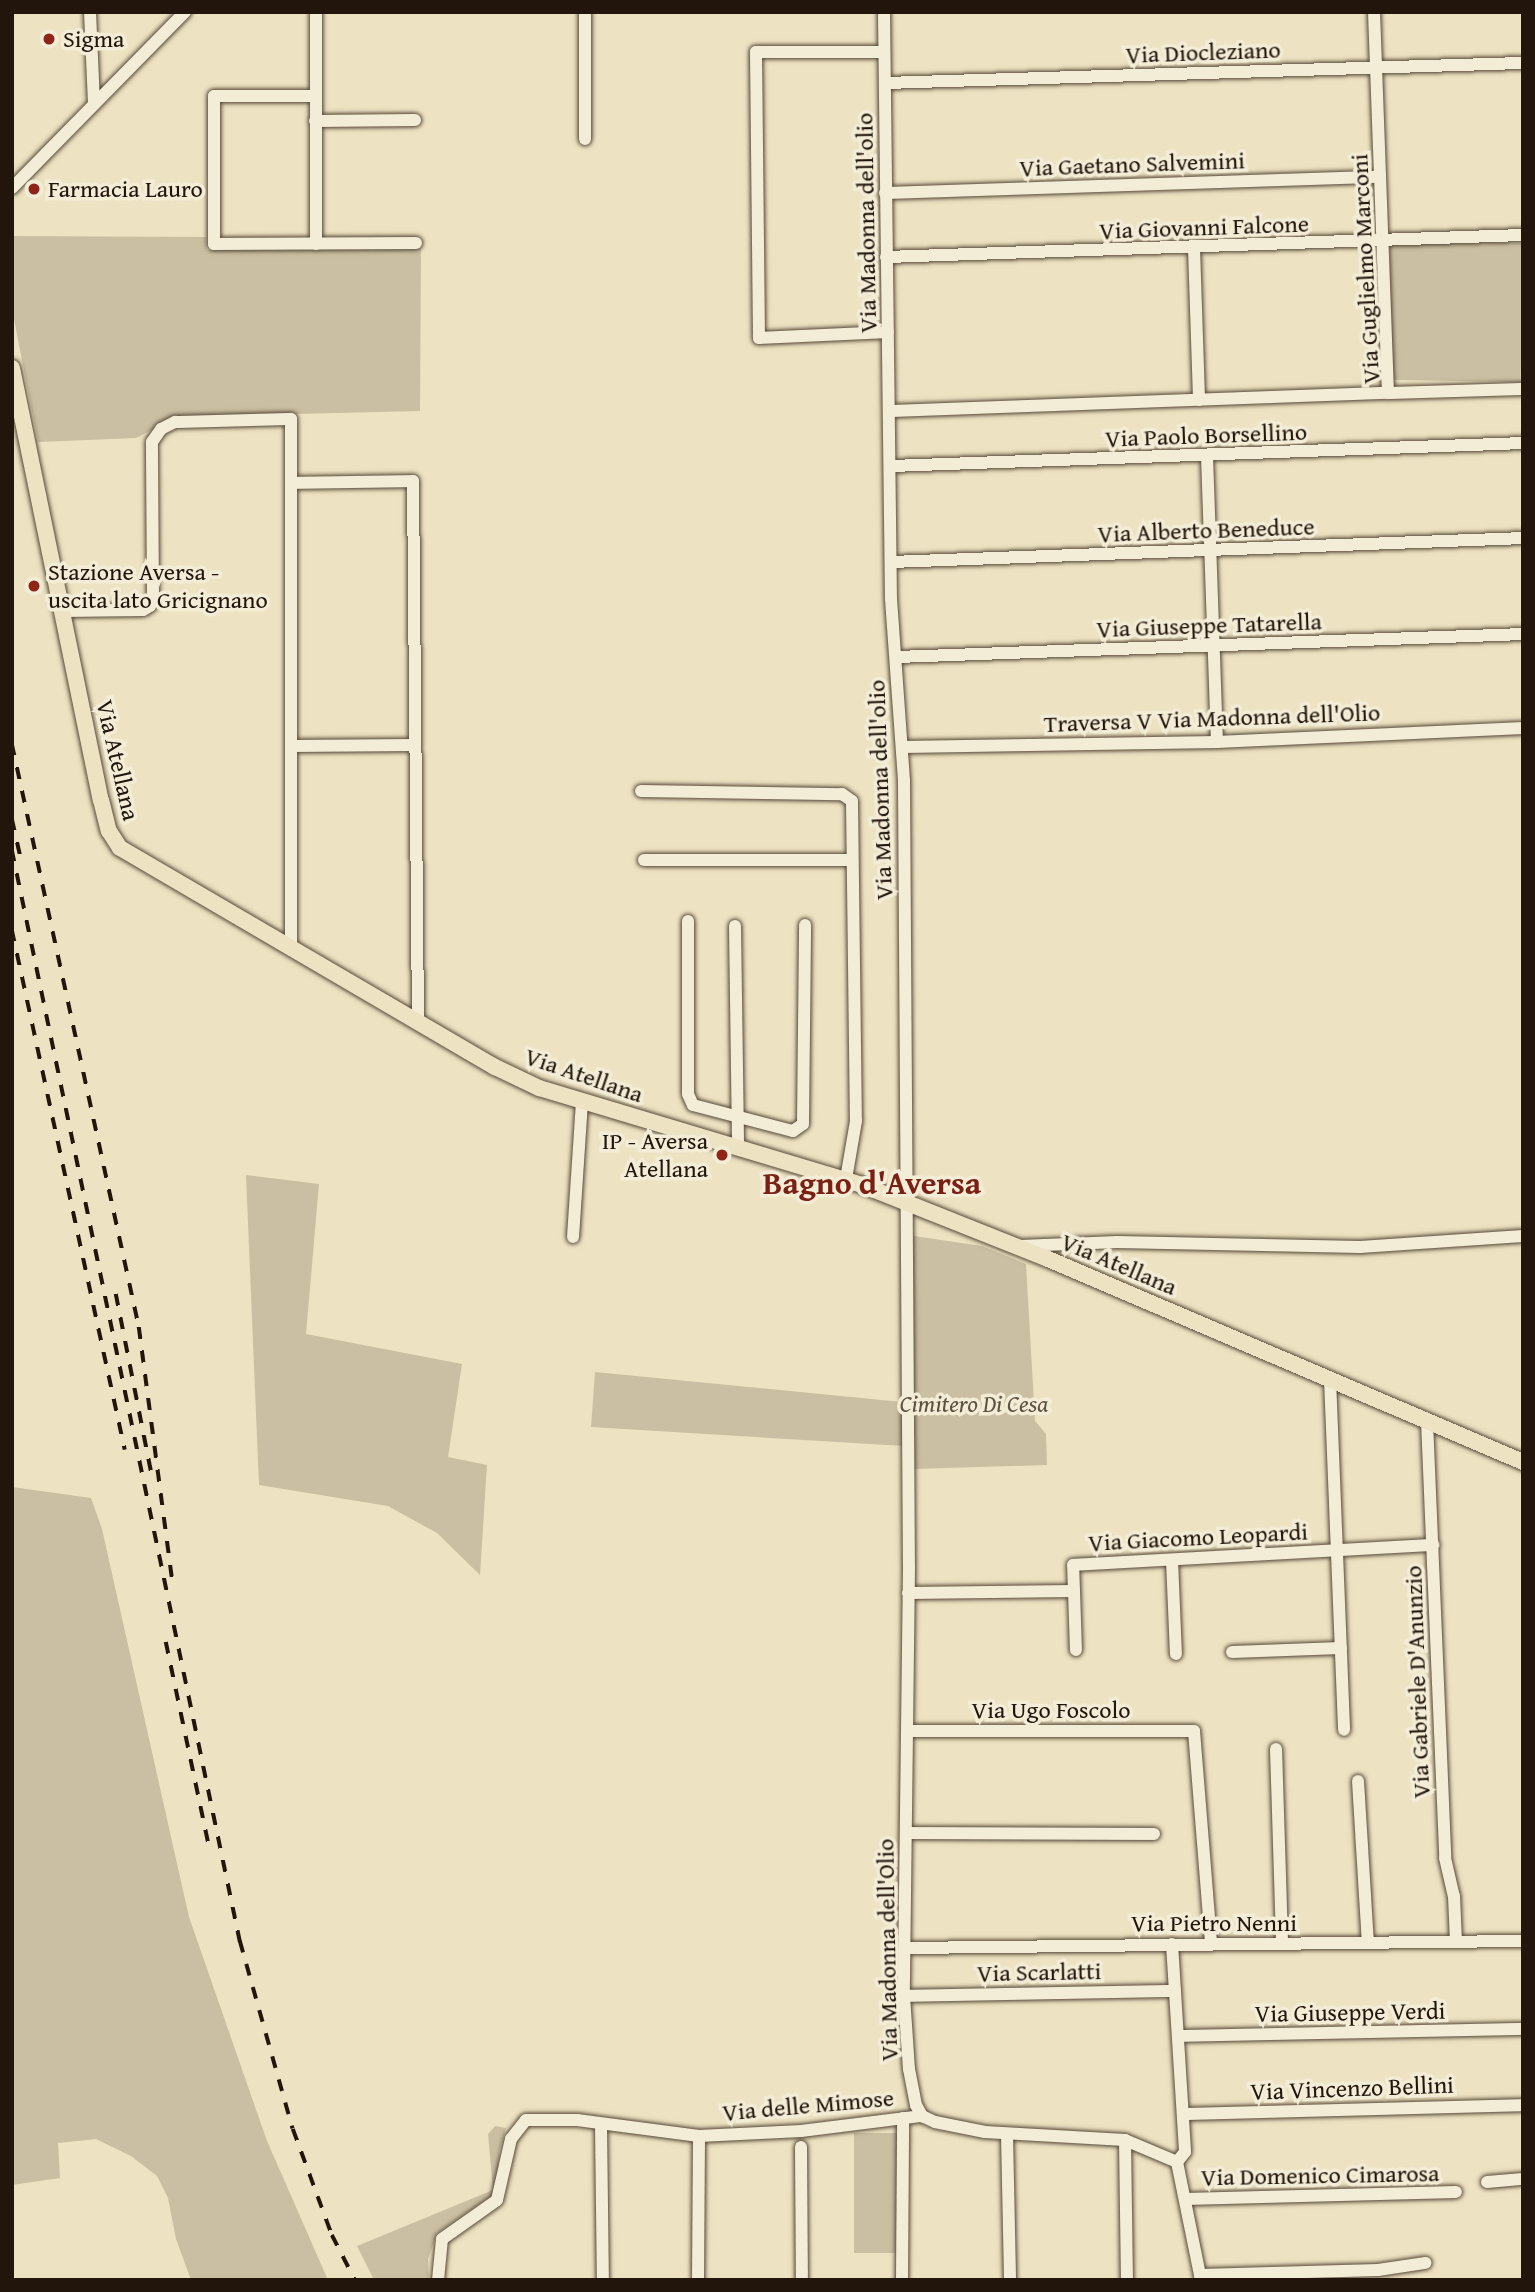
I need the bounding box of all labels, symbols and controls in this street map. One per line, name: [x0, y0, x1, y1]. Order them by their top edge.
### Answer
place label: Sigma: [63, 25, 124, 53]
marker: Sigma: [41, 31, 57, 47]
street label: Via Diocleziano: [1125, 35, 1281, 69]
street label: Via Madonna dell'olio: [850, 113, 882, 333]
street label: Via Gaetano Salvemini: [1019, 146, 1245, 182]
street label: Via Guglielmo Marconi: [1345, 153, 1385, 385]
place label: Farmacia Lauro: [48, 175, 203, 203]
marker: Farmacia Lauro: [26, 181, 42, 197]
street label: Via Giovanni Falcone: [1099, 209, 1309, 245]
street label: Via Paolo Borsellino: [1104, 417, 1308, 453]
street label: Via Alberto Beneduce: [1097, 512, 1315, 548]
place label: Stazione Aversa - uscita lato Gricignano: [48, 558, 268, 614]
marker: Stazione Aversa - uscita lato Gricignano: [26, 578, 42, 594]
street label: Via Giuseppe Tatarella: [1096, 607, 1322, 643]
street label: Via Madonna dell'olio: [862, 679, 898, 901]
street label: Via Atellana: [90, 697, 146, 823]
street label: Traversa V Via Madonna dell'Olio: [1043, 698, 1381, 738]
street label: Via Atellana: [521, 1041, 647, 1109]
place label: IP - Aversa Atellana: [602, 1127, 708, 1183]
marker: IP - Aversa Atellana: [714, 1147, 730, 1163]
district label: Bagno d'Aversa: [763, 1164, 981, 1202]
street label: Via Atellana: [1057, 1227, 1181, 1301]
park label: Cimitero Di Cesa: [900, 1390, 1048, 1418]
street label: Via Giacomo Leopardi: [1087, 1517, 1309, 1557]
street label: Via Gabriele D'Anunzio: [1399, 1565, 1435, 1799]
street label: Via Ugo Foscolo: [972, 1696, 1130, 1724]
street label: Via Madonna dell'Olio: [871, 1838, 903, 2062]
street label: Via Pietro Nenni: [1131, 1909, 1297, 1937]
street label: Via Scarlatti: [977, 1957, 1101, 1987]
street label: Via Giuseppe Verdi: [1254, 1996, 1446, 2028]
street label: Via Vincenzo Bellini: [1250, 2070, 1454, 2106]
street label: Via delle Mimose: [721, 2083, 895, 2127]
street label: Via Domenico Cimarosa: [1200, 2159, 1440, 2191]

